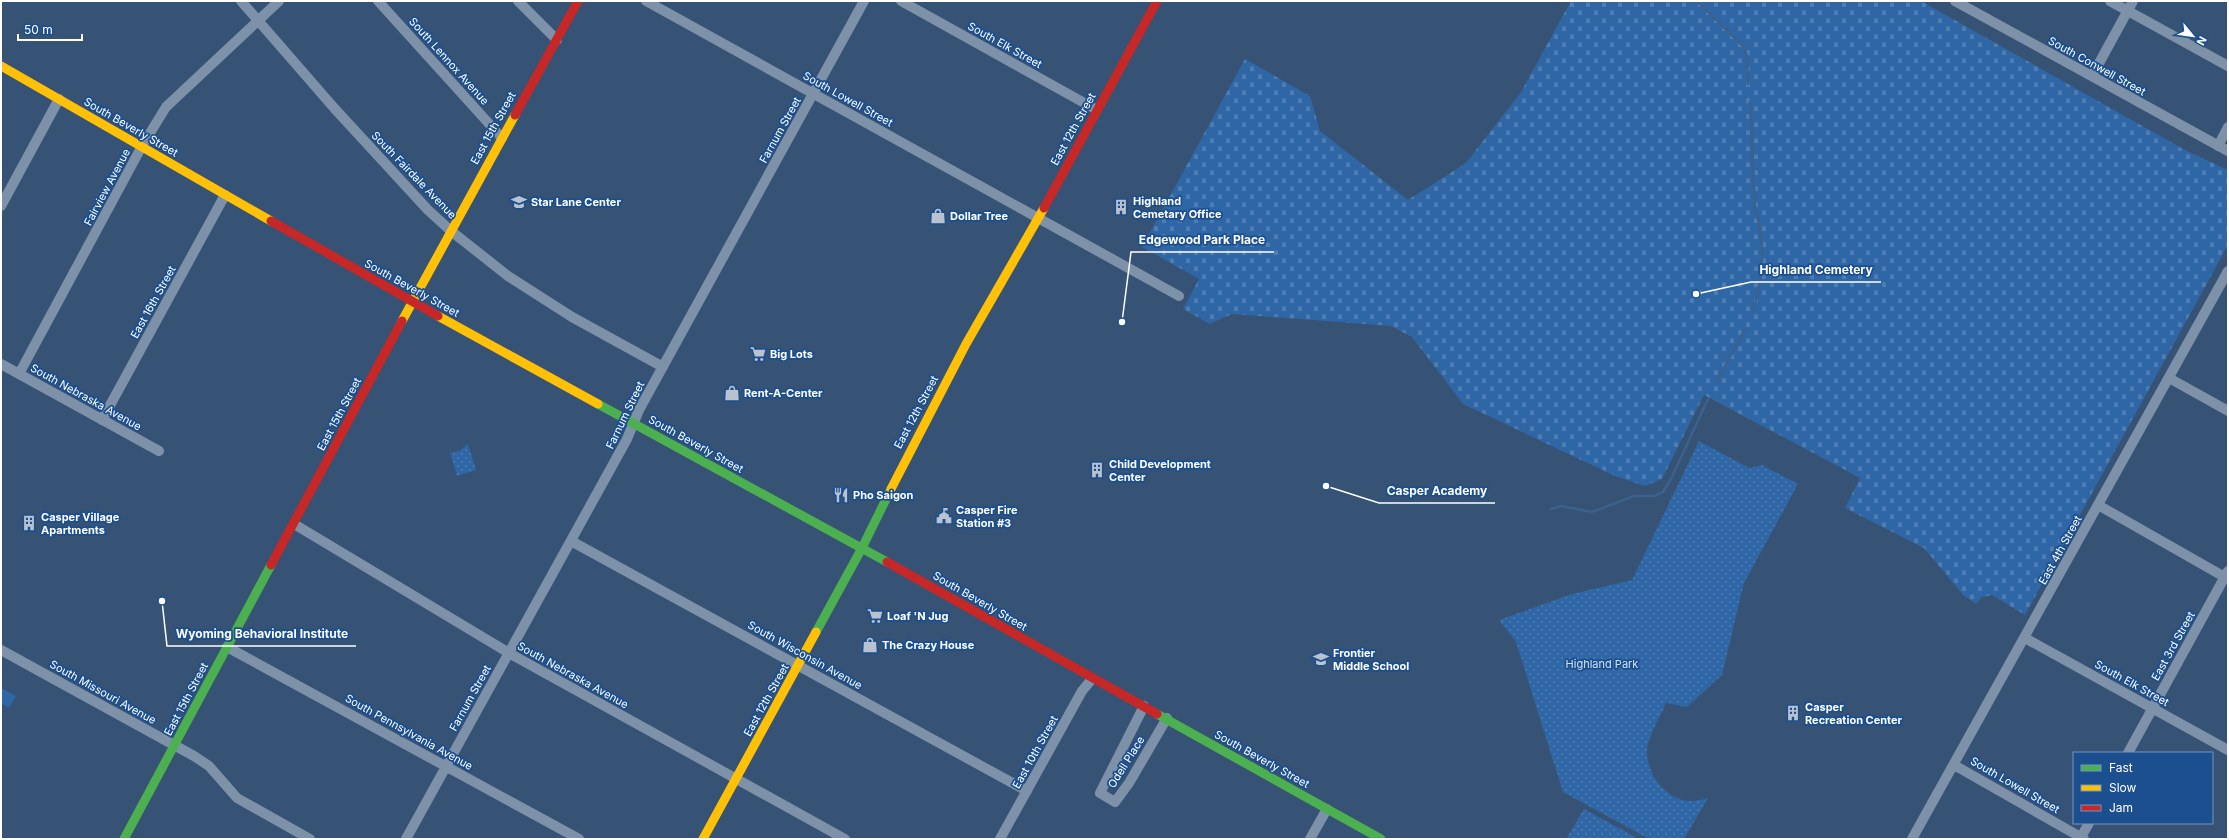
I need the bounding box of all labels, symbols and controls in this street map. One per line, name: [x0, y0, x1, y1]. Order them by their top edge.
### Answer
street label: South Lennox Avenue: [406, 14, 492, 108]
scale bar: [18, 16, 82, 42]
north arrow: [2173, 16, 2213, 56]
street label: South Elk Street: [965, 19, 1045, 71]
text: 50 m: [24, 22, 53, 37]
street label: South Conwell Street: [2046, 33, 2148, 99]
text: N: [2194, 34, 2210, 48]
street label: South Lowell Street: [801, 68, 896, 130]
street label: East 15th Street: [467, 89, 519, 167]
street label: East 12th Street: [1047, 90, 1099, 168]
street label: South Beverly Street: [81, 94, 181, 160]
street label: Farnum Street: [756, 94, 804, 166]
street label: South Fairdale Avenue: [369, 128, 459, 222]
street label: Fairview Avenue: [81, 146, 133, 228]
school or university icon: Star Lane Center: [510, 193, 528, 211]
place label: Highland Cemetary Office: [1133, 194, 1222, 221]
place label: Star Lane Center: [531, 195, 621, 209]
building icon: Highland Cemetary Office: [1112, 198, 1130, 216]
shop icon: Dollar Tree: [929, 207, 947, 225]
place label: Dollar Tree: [950, 209, 1009, 223]
callout: Edgewood Park Place: [1131, 228, 1274, 252]
text: Edgewood Park Place: [1139, 232, 1265, 247]
street label: South Beverly Street: [362, 256, 462, 320]
callout: Highland Cemetery: [1751, 258, 1881, 282]
text: Highland Cemetery: [1759, 262, 1873, 277]
street label: East 16th Street: [127, 263, 179, 341]
supermarket icon: Big Lots: [749, 345, 767, 363]
place label: Big Lots: [770, 347, 813, 361]
street label: South Nebraska Avenue: [28, 361, 144, 433]
street label: East 12th Street: [891, 373, 941, 451]
street label: East 15th Street: [314, 375, 364, 453]
street label: Farnum Street: [603, 379, 648, 451]
shop icon: Rent-A-Center: [723, 384, 741, 402]
place label: Rent-A-Center: [744, 386, 823, 400]
street label: South Beverly Street: [646, 412, 746, 476]
place label: Child Development Center: [1109, 457, 1211, 484]
building icon: Child Development Center: [1088, 461, 1106, 479]
callout: Casper Academy: [1379, 479, 1495, 503]
text: Casper Academy: [1387, 483, 1488, 498]
restaurant icon: Pho Saigon: [832, 486, 850, 504]
place label: Pho Saigon: [853, 488, 914, 502]
place label: Casper Fire Station #3: [956, 503, 1018, 530]
public building icon: Casper Fire Station #3: [935, 507, 953, 525]
place label: Casper Village Apartments: [41, 510, 120, 537]
street label: East 4th Street: [2035, 513, 2085, 587]
building icon: Casper Village Apartments: [20, 514, 38, 532]
street label: South Beverly Street: [930, 568, 1030, 634]
supermarket icon: Loaf 'N Jug: [866, 607, 884, 625]
place label: Loaf 'N Jug: [887, 609, 948, 623]
street label: East 3rd Street: [2148, 609, 2198, 683]
street label: South Wisconsin Avenue: [745, 618, 865, 692]
callout: Wyoming Behavioral Institute: [167, 622, 356, 646]
text: Wyoming Behavioral Institute: [176, 626, 348, 641]
shop icon: The Crazy House: [861, 636, 879, 654]
place label: The Crazy House: [882, 638, 975, 652]
street label: South Nebraska Avenue: [515, 639, 631, 711]
place label: Frontier Middle School: [1333, 646, 1409, 673]
school or university icon: Frontier Middle School: [1312, 650, 1330, 668]
street label: South Missouri Avenue: [47, 657, 159, 727]
park label: Highland Park: [1566, 657, 1638, 671]
street label: South Elk Street: [2092, 657, 2172, 709]
street label: East 15th Street: [161, 660, 211, 738]
street label: East 12th Street: [740, 661, 792, 739]
street label: Farnum Street: [446, 662, 494, 734]
street label: South Pennsylvania Avenue: [343, 691, 475, 773]
place label: Casper Recreation Center: [1805, 700, 1903, 727]
building icon: Casper Recreation Center: [1784, 704, 1802, 722]
street label: East 10th Street: [1009, 713, 1061, 791]
street label: South Beverly Street: [1212, 727, 1312, 791]
street label: Odell Place: [1105, 733, 1147, 791]
legend: [2073, 752, 2213, 824]
street label: South Lowell Street: [1968, 754, 2062, 816]
text: Fast: [2109, 760, 2133, 775]
text: Slow: [2109, 780, 2137, 795]
text: Jam: [2109, 800, 2133, 815]

